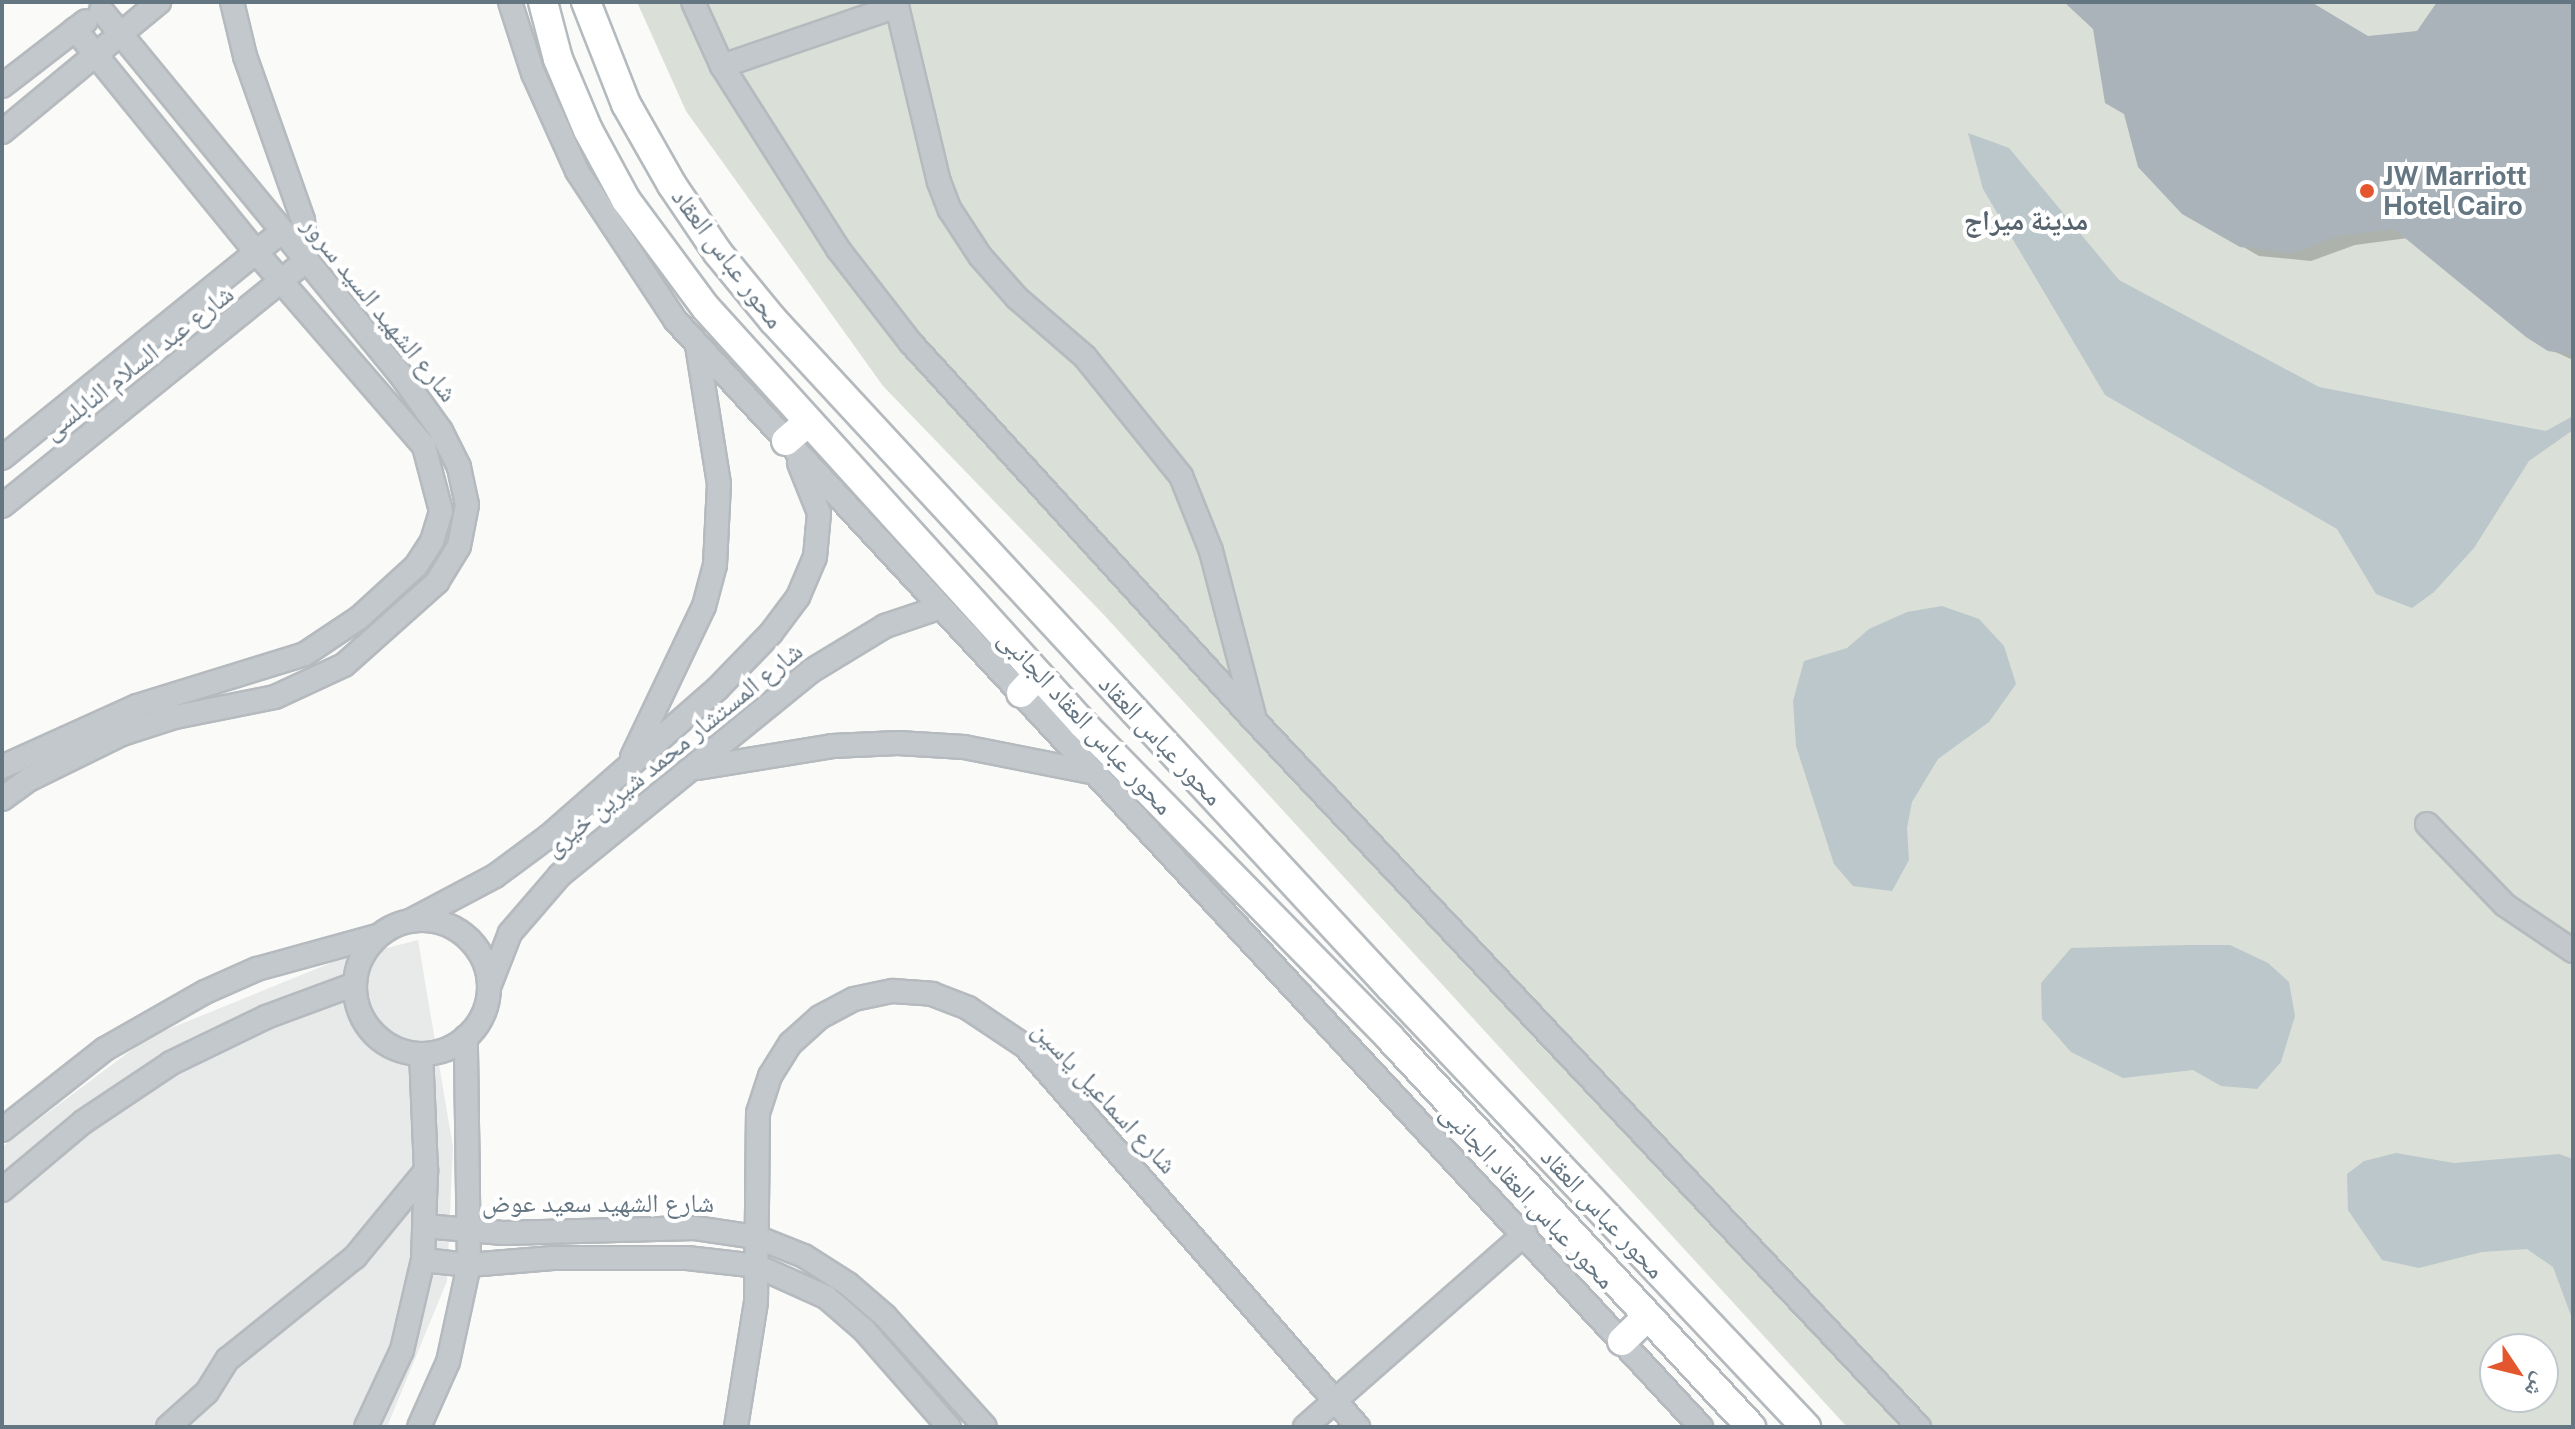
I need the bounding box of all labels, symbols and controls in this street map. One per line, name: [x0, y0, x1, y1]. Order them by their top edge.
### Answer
place label: JW Marriott Hotel Cairo: [2383, 160, 2527, 222]
street label: محور عباس العقاد: [665, 182, 791, 334]
marker: JW Marriott Hotel Cairo: [2358, 182, 2376, 200]
district label: مدينة ميراج: [1964, 203, 2088, 237]
street label: شارع الشهيد السيد سرور: [296, 210, 464, 408]
street label: شارع عبد السلام النابلسى: [36, 278, 240, 446]
street label: محور عباس العقاد الجانبى: [992, 623, 1180, 821]
street label: شارع المستشار محمد شيرين خيرى: [538, 635, 808, 863]
street label: محور عباس العقاد: [1092, 668, 1230, 812]
street label: شارع اسماعيل ياسين: [1026, 1014, 1184, 1180]
street label: محور عباس العقاد الجانبى: [1434, 1097, 1622, 1295]
street label: محور عباس العقاد: [1534, 1141, 1672, 1285]
street label: شارع الشهيد سعيد عوض: [482, 1187, 714, 1219]
north arrow: [2479, 1333, 2559, 1413]
text: ش: [2520, 1369, 2554, 1403]

